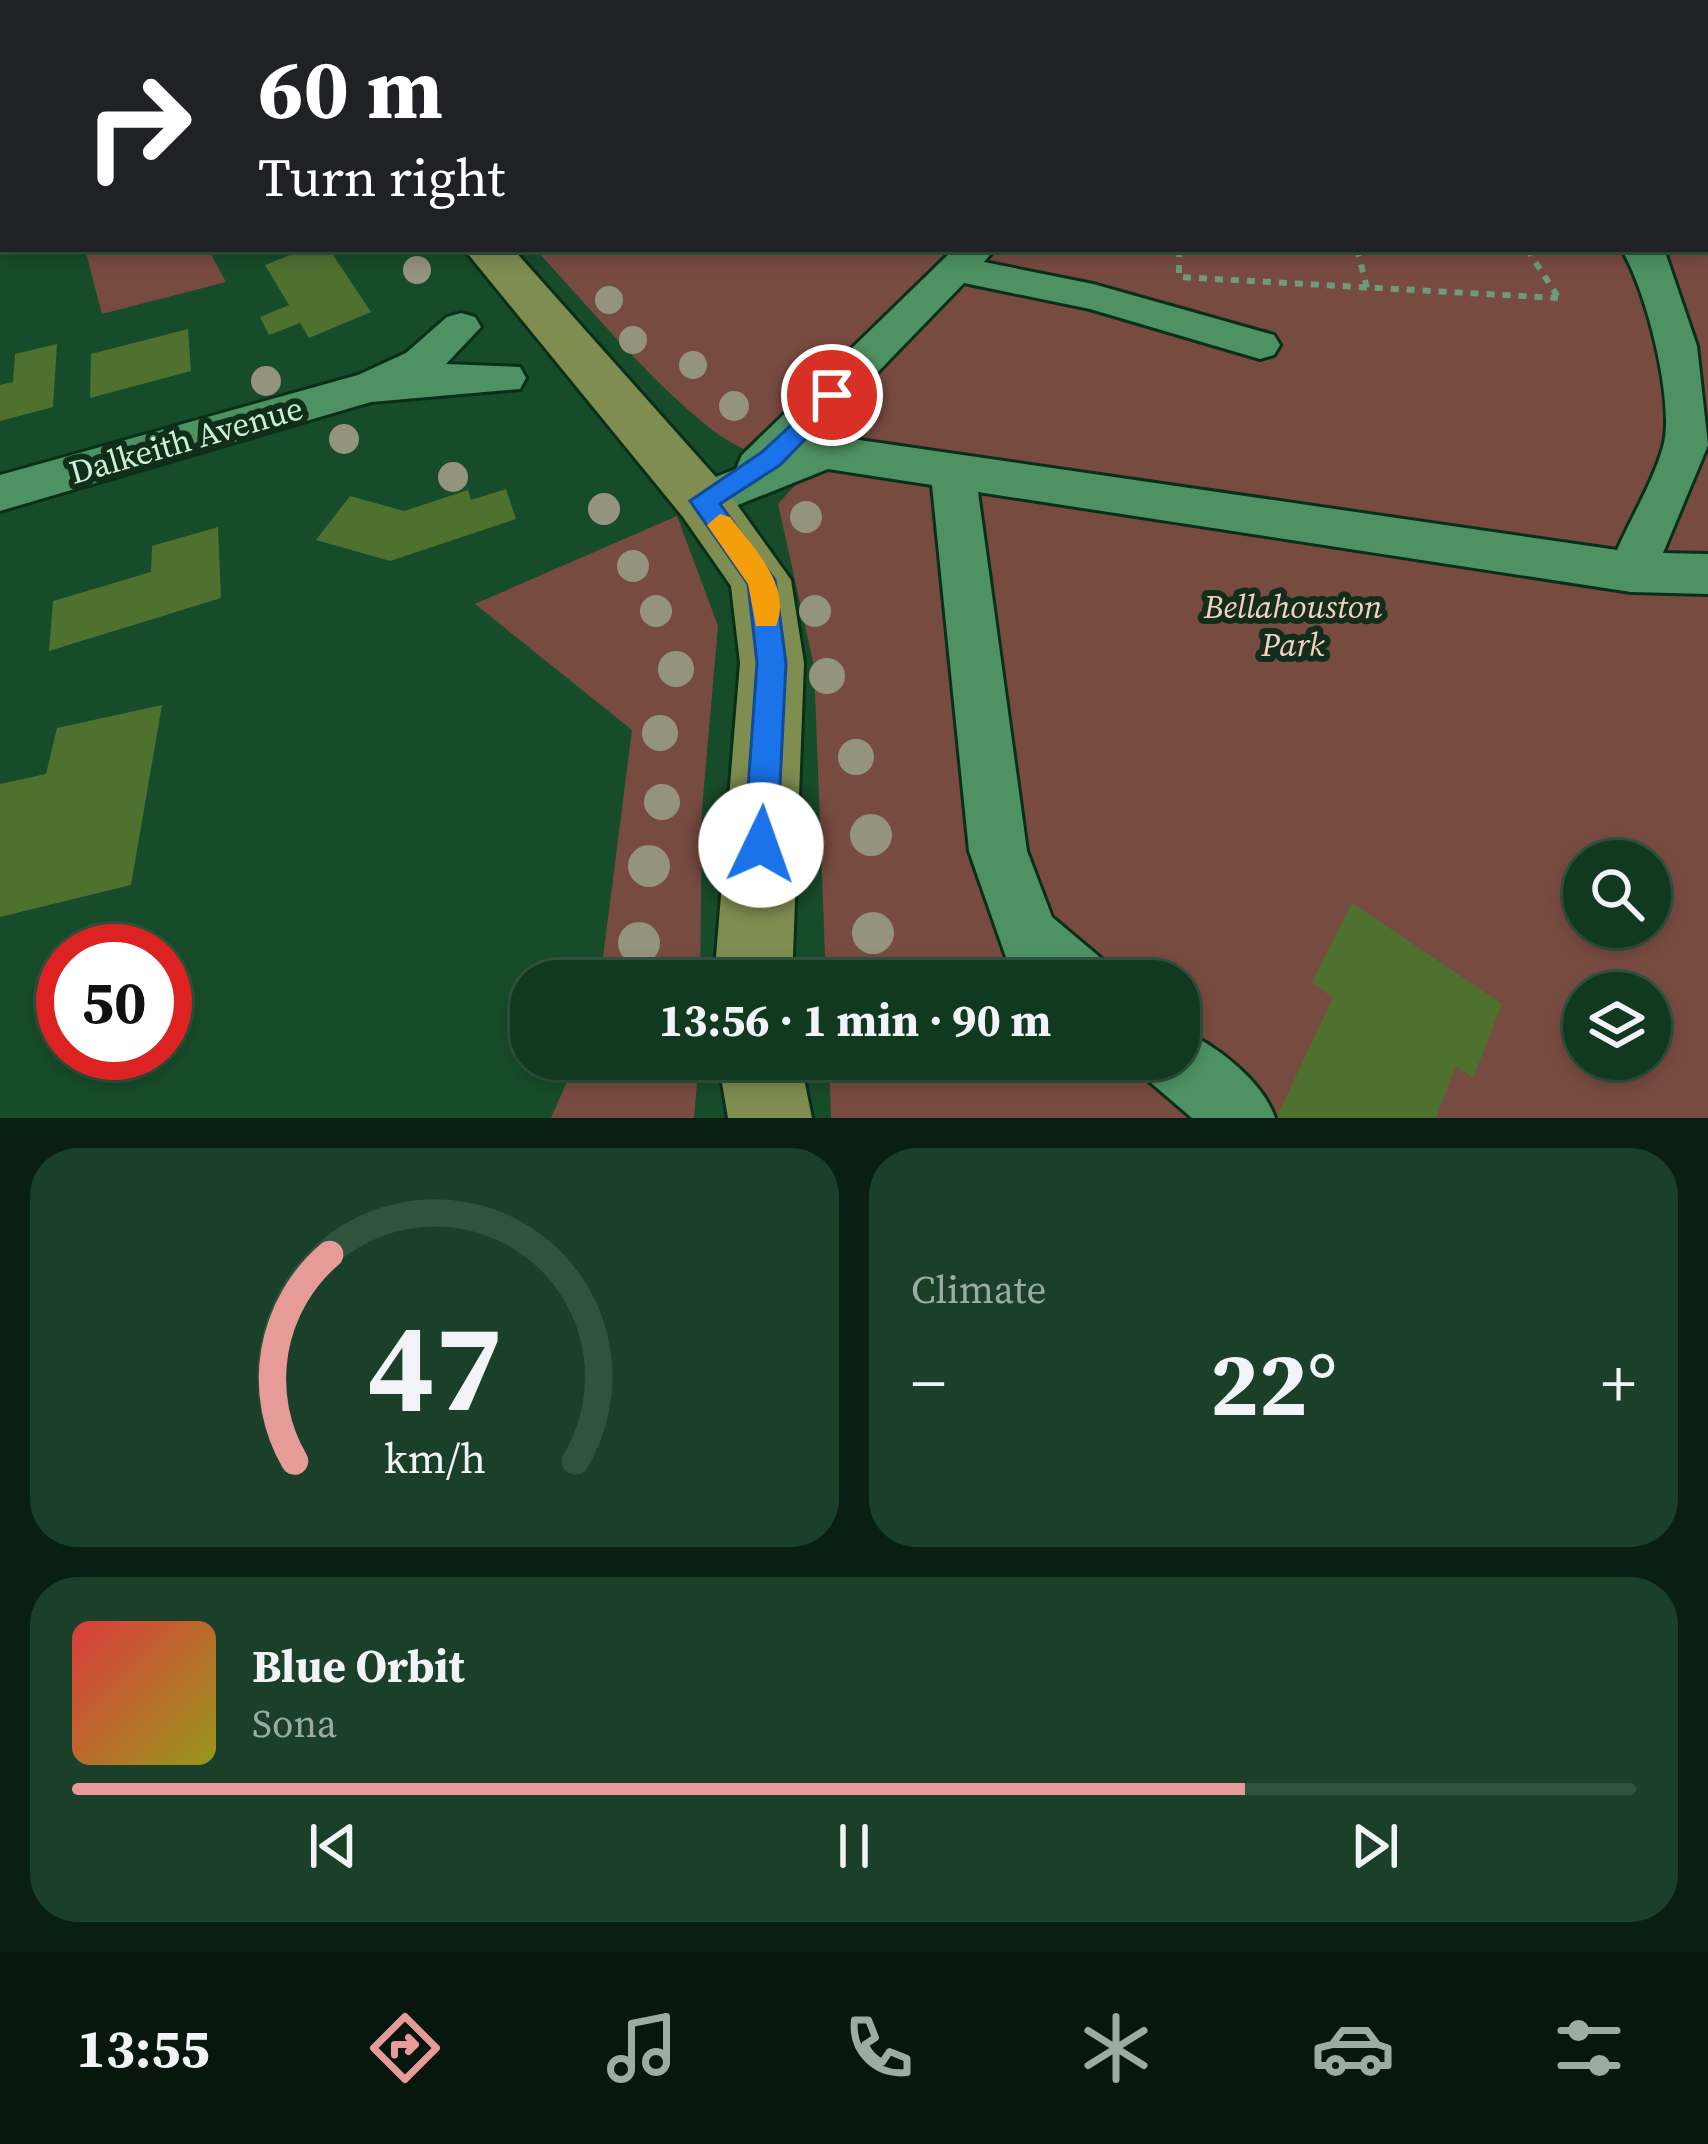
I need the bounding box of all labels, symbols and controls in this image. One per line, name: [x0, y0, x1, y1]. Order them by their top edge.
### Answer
text: 60 m: [258, 31, 443, 146]
icon: right: [60, 48, 216, 204]
text: Turn right: [258, 140, 505, 214]
pin: [781, 344, 883, 446]
icon: arrive: [799, 362, 865, 428]
street label: Dalkeith Avenue: [64, 385, 308, 495]
park label: Bellahouston Park: [1203, 584, 1383, 667]
position arrow: [698, 782, 824, 908]
map controls: [1563, 840, 1671, 1080]
button: search: [1563, 840, 1671, 948]
speed limit sign: 50: [36, 924, 192, 1080]
button: layers: [1563, 972, 1671, 1080]
text: 13:56 · 1 min · 90 m: [659, 989, 1051, 1051]
text: Climate: [911, 1263, 1046, 1316]
text: 47: [367, 1281, 502, 1452]
text: 22°: [1210, 1322, 1337, 1445]
text: −: [911, 1338, 946, 1428]
text: +: [1601, 1338, 1636, 1428]
text: km/h: [383, 1428, 486, 1486]
text: Blue Orbit: [252, 1635, 465, 1697]
text: Sona: [252, 1697, 337, 1750]
icon: previous: [300, 1813, 366, 1879]
icon: pause: [821, 1813, 887, 1879]
icon: next: [1342, 1813, 1408, 1879]
icon: directions: [363, 2006, 447, 2090]
icon: music: [600, 2006, 684, 2090]
icon: phone: [837, 2006, 921, 2090]
icon: climate: [1074, 2006, 1158, 2090]
icon: car: [1311, 2006, 1395, 2090]
icon: filters: [1547, 2006, 1631, 2090]
text: 13:55: [76, 2011, 210, 2085]

